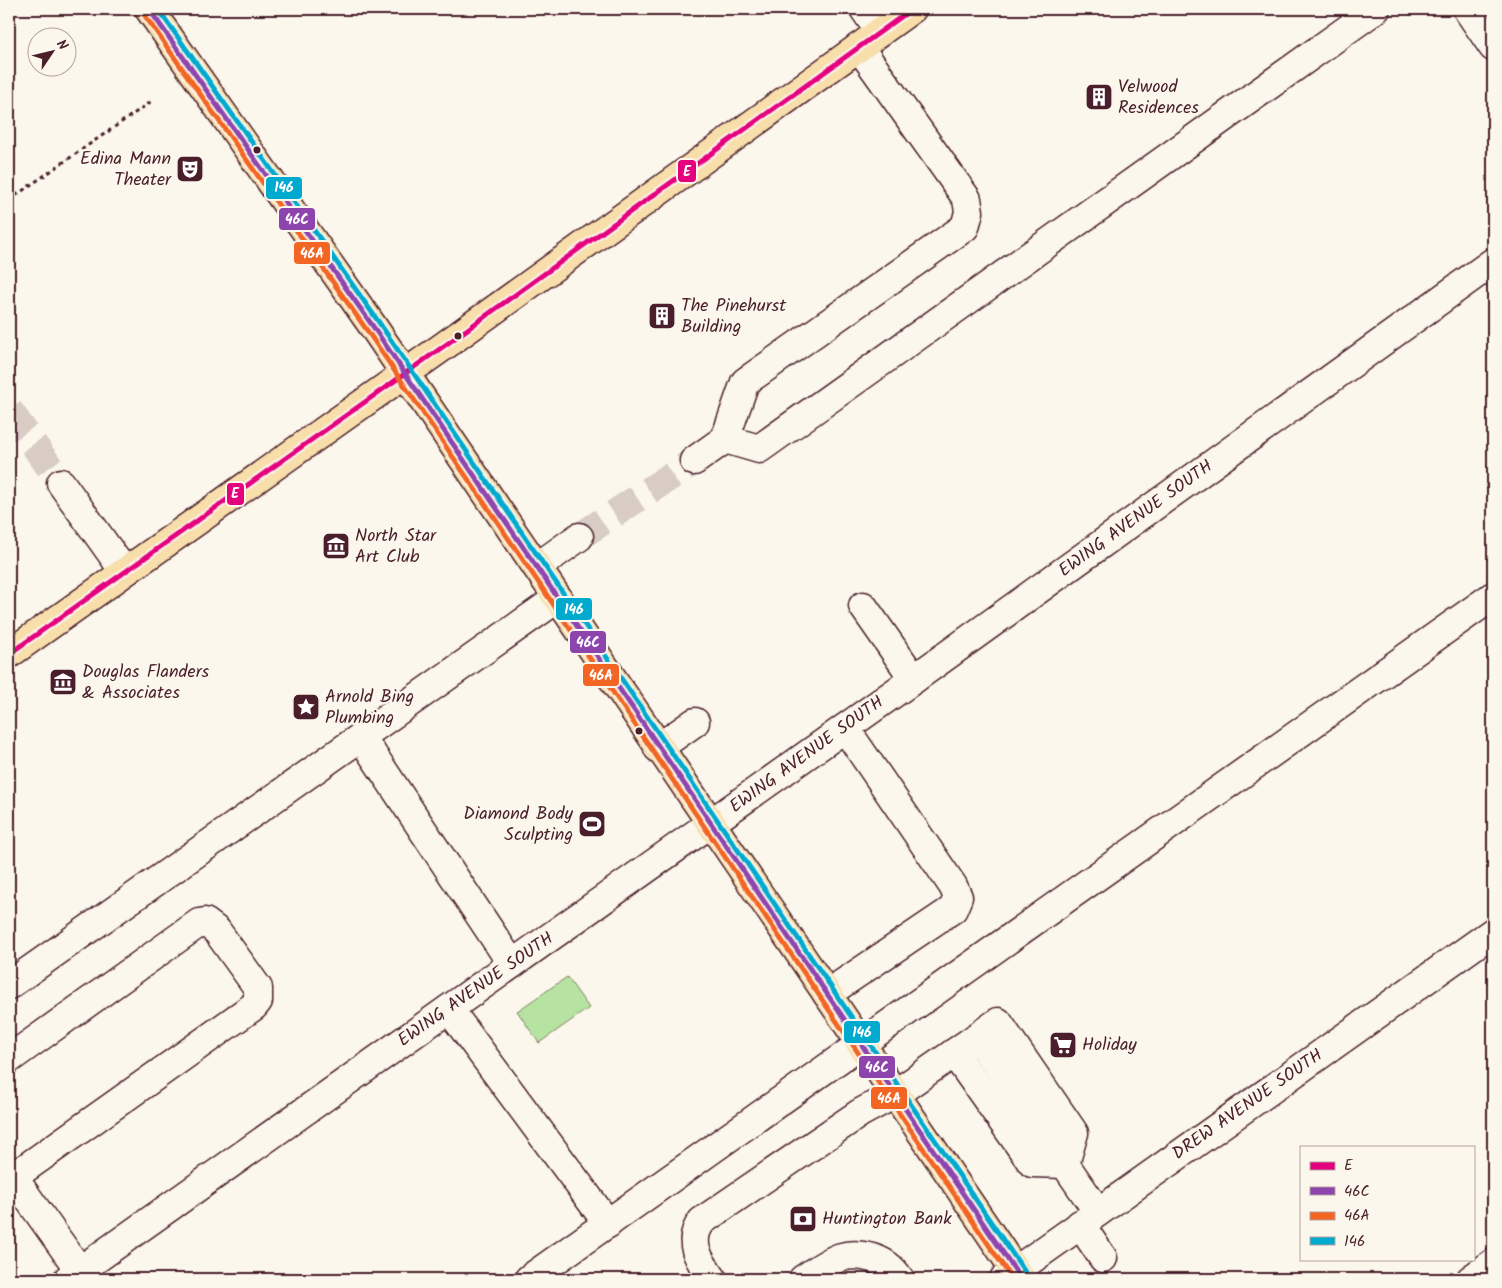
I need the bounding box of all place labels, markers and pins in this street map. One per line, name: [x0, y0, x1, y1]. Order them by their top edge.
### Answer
place label: Velwood Residences: [1118, 73, 1199, 123]
building icon: Velwood Residences: [1084, 82, 1114, 112]
place label: Edina Mann Theater: [80, 145, 172, 195]
unlabelled marker: [252, 145, 262, 155]
theatre icon: Edina Mann Theater: [175, 154, 205, 184]
place label: The Pinehurst Building: [681, 292, 787, 342]
building icon: The Pinehurst Building: [647, 301, 677, 331]
unlabelled marker: [453, 331, 463, 341]
place label: North Star Art Club: [355, 522, 437, 572]
museum icon: North Star Art Club: [321, 531, 351, 561]
place label: Douglas Flanders & Associates: [82, 658, 210, 708]
museum icon: Douglas Flanders & Associates: [48, 667, 78, 697]
place label: Arnold Bing Plumbing: [325, 683, 414, 733]
place icon: Arnold Bing Plumbing: [291, 692, 321, 722]
unlabelled marker: [634, 726, 644, 736]
place label: Diamond Body Sculpting: [463, 800, 574, 850]
sports icon: Diamond Body Sculpting: [577, 809, 607, 839]
supermarket icon: Holiday: [1048, 1030, 1078, 1060]
place label: Holiday: [1082, 1031, 1137, 1060]
bank icon: Huntington Bank: [788, 1204, 818, 1234]
place label: Huntington Bank: [822, 1205, 952, 1234]

